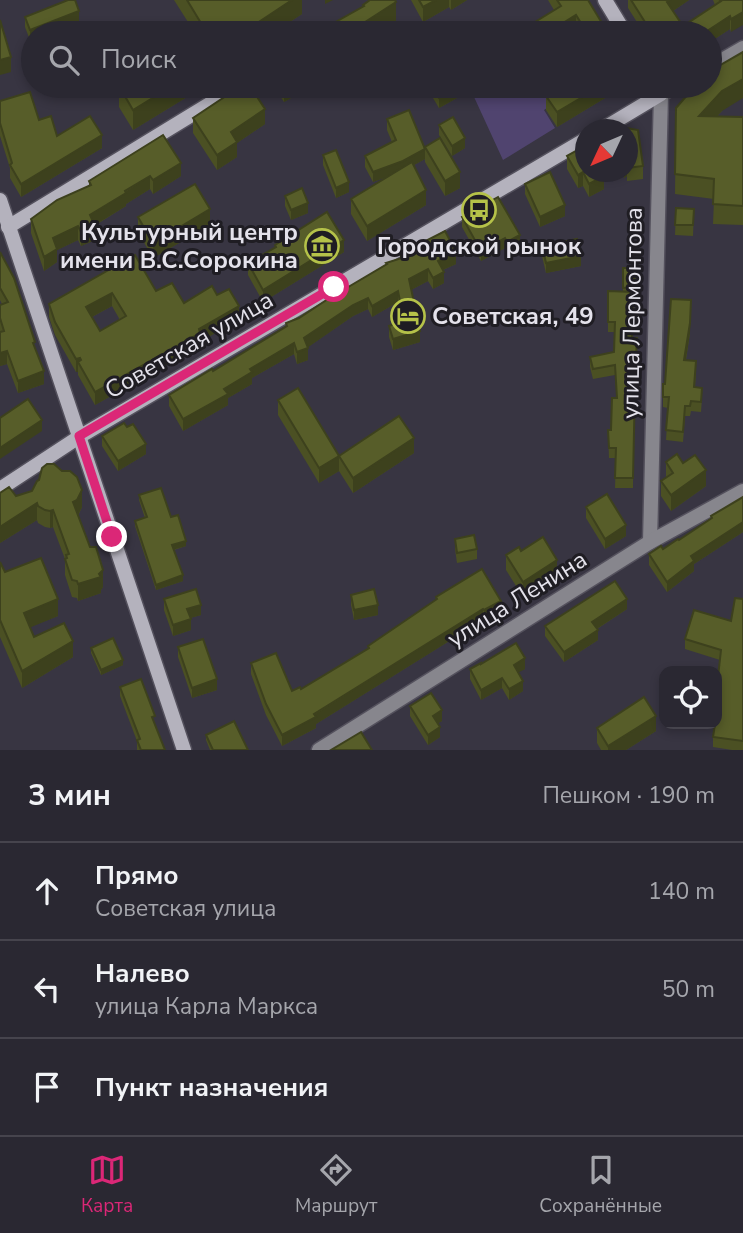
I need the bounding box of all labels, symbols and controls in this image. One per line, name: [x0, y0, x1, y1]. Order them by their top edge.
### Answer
search box: [21, 21, 722, 98]
icon: search: [45, 41, 83, 79]
text: Поиск: [101, 42, 177, 77]
north arrow: [575, 119, 638, 182]
bus stop icon: Городской рынок: [460, 191, 498, 229]
street label: улица Лермонтова: [614, 207, 650, 419]
place label: Культурный центр имени В.С.Сорокина: [60, 216, 298, 276]
museum icon: Культурный центр имени В.С.Сорокина: [303, 227, 341, 265]
place label: Городской рынок: [377, 230, 582, 262]
route start: [318, 271, 349, 302]
street label: Советская улица: [99, 284, 279, 406]
hotel icon: Советская, 49: [389, 297, 427, 335]
place label: Советская, 49: [432, 300, 594, 332]
route end: [96, 521, 127, 552]
street label: улица Ленина: [441, 543, 593, 655]
map controls: [659, 666, 722, 729]
button: locate: [659, 666, 722, 729]
text: 3 мин: [28, 775, 111, 816]
text: Пешком · 190 m: [542, 780, 715, 811]
text: Прямо: [95, 858, 179, 893]
icon: ahead: [28, 872, 66, 910]
text: 140 m: [648, 876, 715, 907]
text: Советская улица: [95, 893, 276, 924]
text: Налево: [95, 956, 190, 991]
icon: left: [28, 970, 66, 1008]
text: 50 m: [662, 974, 715, 1005]
text: улица Карла Маркса: [95, 991, 318, 1022]
icon: arrive: [28, 1068, 66, 1106]
text: Пункт назначения: [95, 1070, 328, 1105]
tab: Карта: [81, 1151, 133, 1219]
tab: Маршрут: [295, 1151, 378, 1219]
tab: Сохранённые: [539, 1151, 662, 1219]

